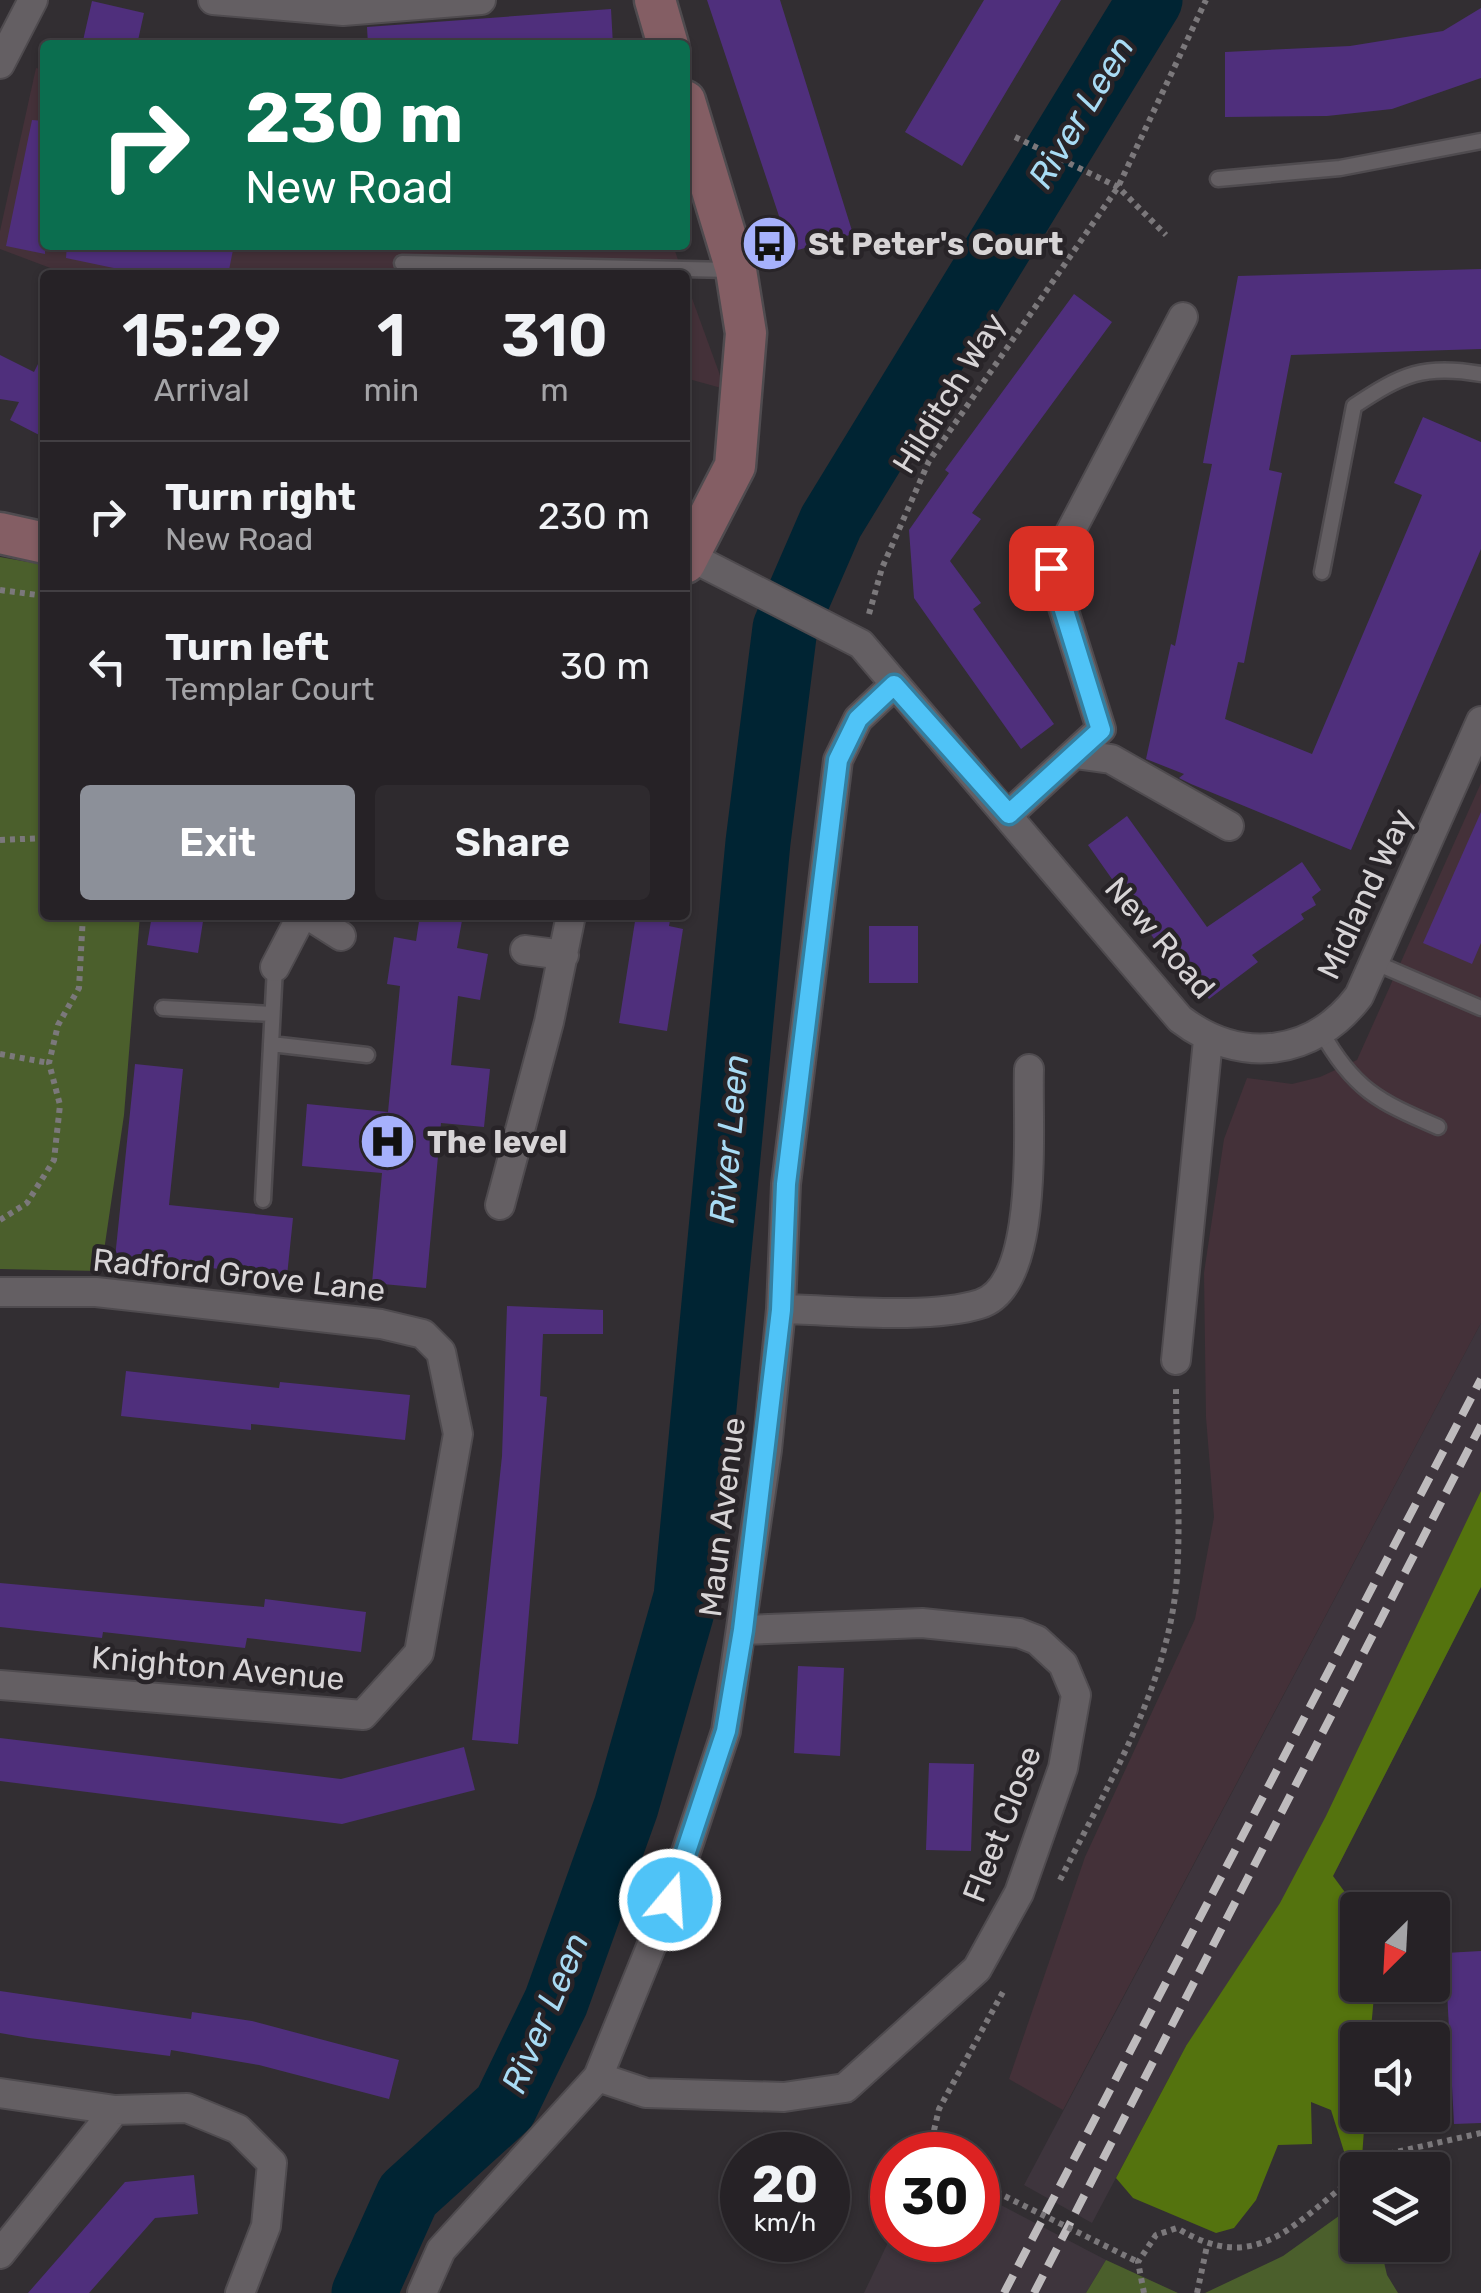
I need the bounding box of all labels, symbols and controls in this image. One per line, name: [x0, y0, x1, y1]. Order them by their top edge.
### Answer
water label: River Leen: [1019, 28, 1143, 196]
text: 230 m: [245, 77, 463, 160]
icon: right: [80, 80, 210, 210]
text: New Road: [245, 161, 454, 214]
bus stop icon: St Peter's Court: [739, 214, 799, 274]
place label: St Peter's Court: [808, 225, 1064, 263]
text: 15:29: [122, 300, 282, 371]
text: 1: [377, 300, 406, 371]
text: 310: [501, 300, 608, 371]
street label: Hilditch Way: [885, 306, 1013, 480]
text: Arrival: [154, 371, 250, 409]
text: min: [364, 371, 419, 409]
text: m: [540, 371, 569, 409]
text: Turn right: [165, 474, 356, 520]
icon: right: [80, 489, 135, 544]
text: 230 m: [538, 493, 650, 539]
text: New Road: [165, 520, 313, 558]
pin: [1009, 526, 1094, 611]
icon: arrive: [1024, 541, 1079, 596]
text: Turn left: [165, 624, 329, 670]
icon: left: [80, 639, 135, 694]
text: 30 m: [560, 643, 650, 689]
text: Templar Court: [165, 670, 374, 708]
button: Exit: [80, 785, 355, 900]
button: Share: [375, 785, 650, 900]
street label: Midland Way: [1309, 803, 1421, 985]
street label: New Road: [1097, 870, 1223, 1006]
water label: River Leen: [701, 1052, 757, 1226]
hospital icon: The level: [358, 1112, 418, 1172]
place label: The level: [427, 1123, 567, 1161]
street label: Radford Grove Lane: [91, 1241, 387, 1309]
street label: Maun Avenue: [691, 1415, 753, 1619]
street label: Knighton Avenue: [90, 1638, 346, 1698]
street label: Fleet Close: [955, 1741, 1049, 1907]
position arrow: [618, 1848, 722, 1952]
north arrow: [1340, 1892, 1450, 2002]
map controls: [1340, 1892, 1450, 2262]
water label: River Leen: [492, 1926, 598, 2100]
button: sound: [1340, 2022, 1450, 2132]
speed limit sign: 30: [870, 2132, 1000, 2262]
button: layers: [1340, 2152, 1450, 2262]
text: 20: [752, 2155, 818, 2215]
text: km/h: [754, 2208, 816, 2237]

